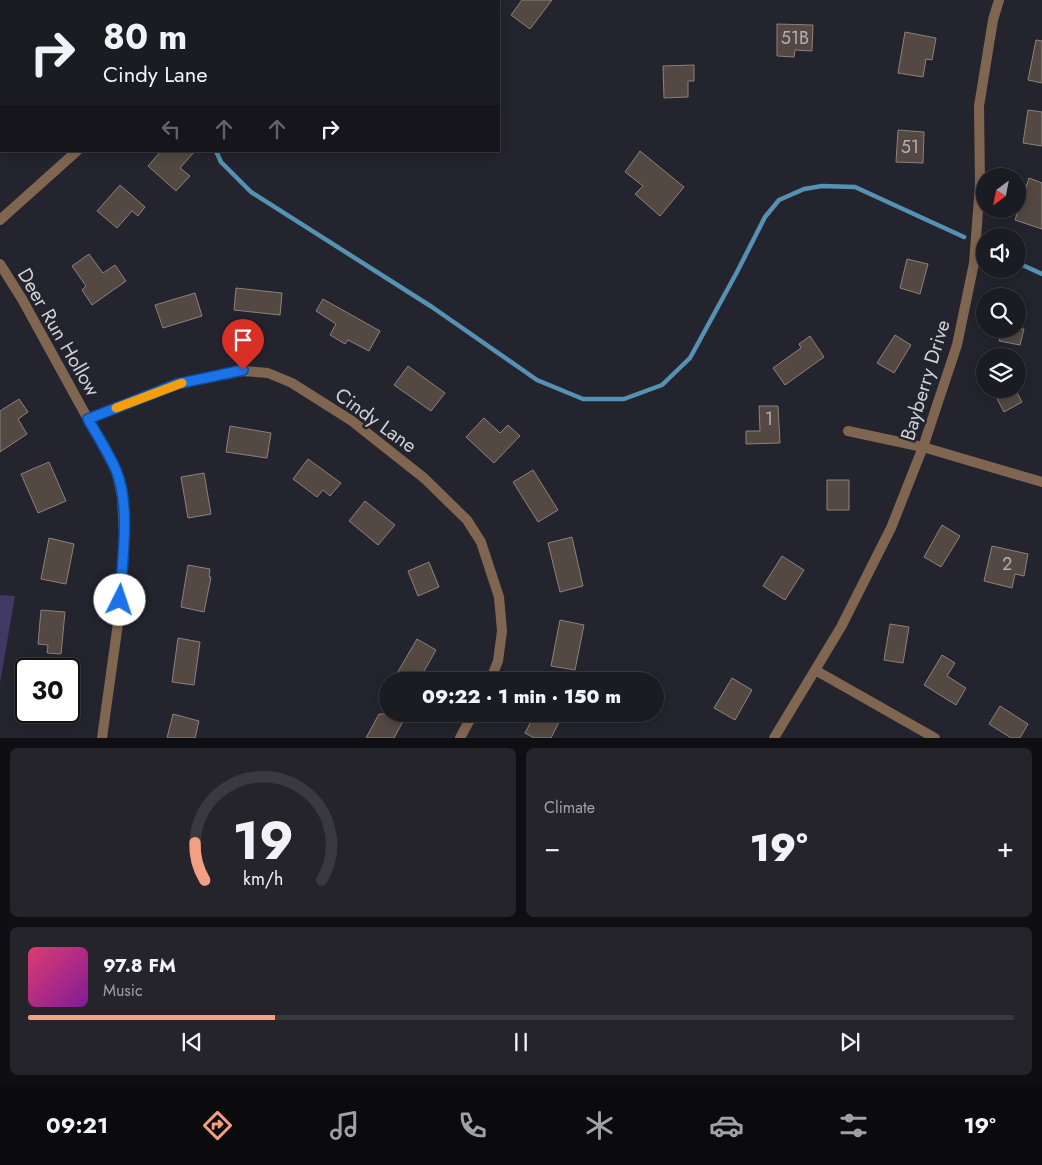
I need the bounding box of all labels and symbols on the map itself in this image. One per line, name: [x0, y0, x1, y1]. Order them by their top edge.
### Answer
house number: 51B: [781, 25, 809, 51]
house number: 51: [901, 134, 919, 160]
north arrow: [976, 168, 1026, 218]
street label: Deer Run Hollow: [10, 263, 107, 402]
street label: Bayberry Drive: [893, 316, 958, 444]
pin: [222, 319, 264, 370]
street label: Cindy Lane: [329, 381, 423, 460]
house number: 1: [765, 406, 773, 432]
house number: 2: [1002, 551, 1012, 577]
position arrow: [93, 573, 145, 625]
speed limit sign: 30: [15, 658, 80, 723]

